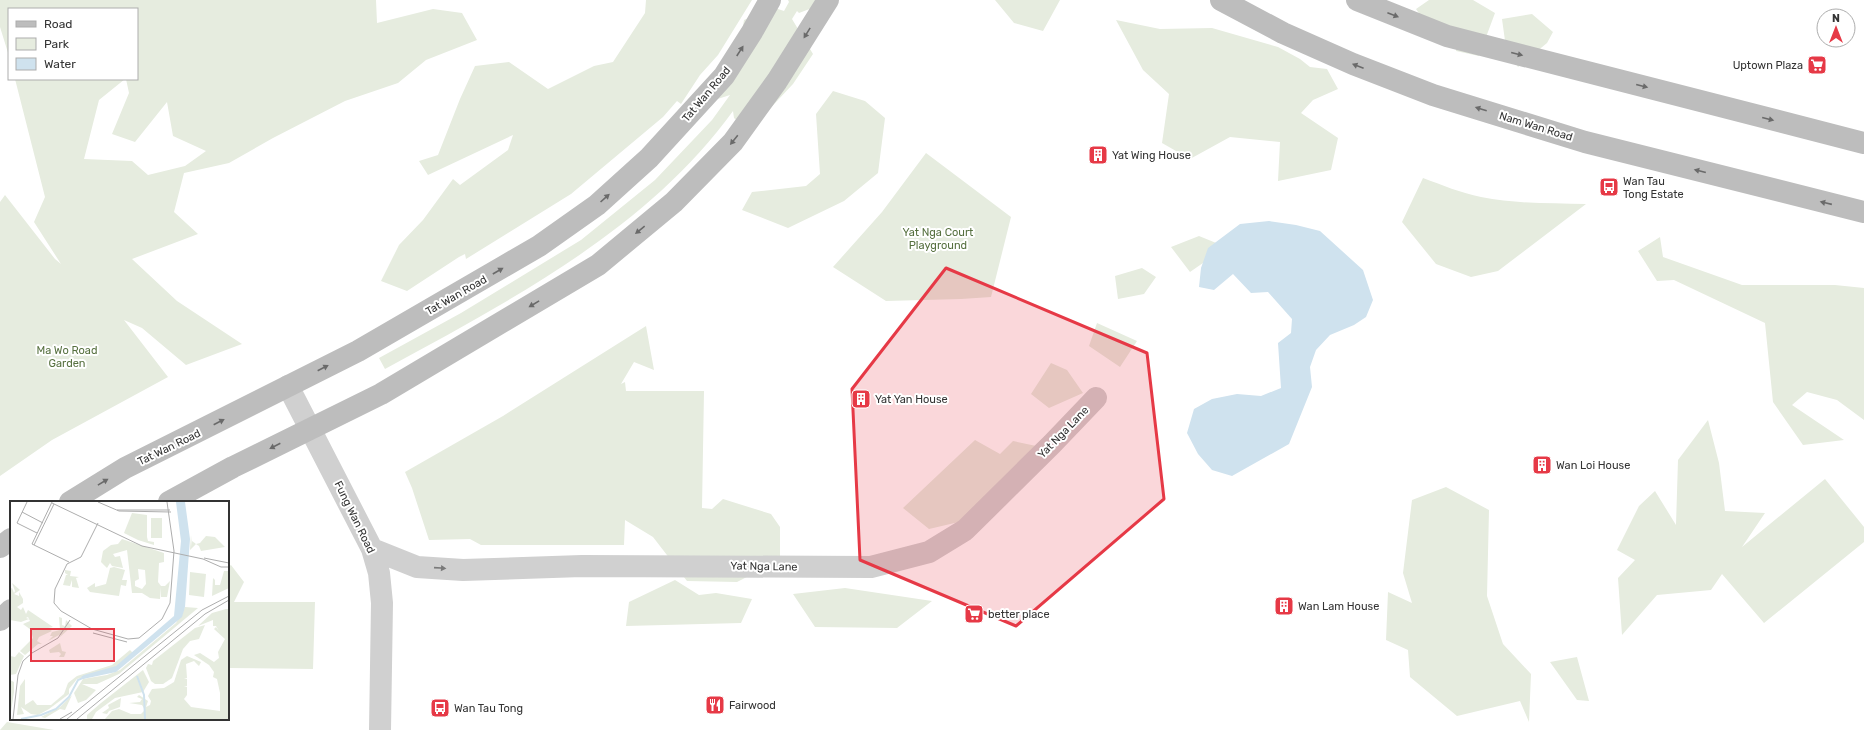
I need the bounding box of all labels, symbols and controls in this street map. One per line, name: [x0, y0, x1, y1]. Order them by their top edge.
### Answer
legend: [8, 8, 138, 80]
north arrow: [1816, 8, 1856, 48]
text: N: [1832, 12, 1840, 25]
one-way arrow: [1387, 13, 1399, 19]
text: Road: [44, 17, 72, 31]
one-way arrow: [804, 27, 811, 39]
text: Park: [44, 37, 70, 51]
one-way arrow: [736, 46, 744, 56]
one-way arrow: [1511, 51, 1523, 57]
supermarket icon: Uptown Plaza: [1806, 54, 1828, 76]
text: Water: [44, 57, 76, 71]
place label: Uptown Plaza: [1733, 59, 1803, 72]
one-way arrow: [1353, 63, 1364, 69]
street label: Tat Wan Road: [679, 64, 733, 125]
one-way arrow: [1636, 84, 1649, 90]
one-way arrow: [1474, 106, 1486, 112]
street label: Nam Wan Road: [1498, 109, 1574, 144]
one-way arrow: [1763, 116, 1775, 122]
one-way arrow: [730, 135, 738, 146]
building icon: Yat Wing House: [1087, 144, 1109, 166]
place label: Yat Wing House: [1112, 149, 1191, 162]
one-way arrow: [1694, 168, 1706, 174]
place label: Wan Tau Tong Estate: [1623, 175, 1684, 201]
bus stop icon: Wan Tau Tong Estate: [1598, 176, 1620, 198]
one-way arrow: [600, 193, 610, 203]
one-way arrow: [1820, 200, 1832, 206]
one-way arrow: [635, 226, 646, 235]
park label: Yat Nga Court Playground: [903, 226, 974, 252]
one-way arrow: [492, 267, 504, 274]
street label: Tat Wan Road: [423, 273, 489, 318]
one-way arrow: [528, 300, 540, 307]
park label: Ma Wo Road Garden: [37, 344, 97, 370]
one-way arrow: [317, 365, 329, 372]
building icon: Yat Yan House: [850, 388, 872, 410]
place label: Yat Yan House: [875, 393, 948, 406]
street label: Yat Nga Lane: [1035, 404, 1091, 461]
one-way arrow: [213, 419, 225, 425]
street label: Tat Wan Road: [136, 427, 203, 468]
one-way arrow: [270, 443, 281, 449]
building icon: Wan Loi House: [1531, 454, 1553, 476]
place label: Wan Loi House: [1556, 459, 1630, 472]
one-way arrow: [97, 478, 109, 485]
street label: Fung Wan Road: [331, 479, 378, 555]
inset map: [10, 501, 229, 720]
street label: Yat Nga Lane: [730, 559, 798, 574]
one-way arrow: [434, 565, 446, 572]
building icon: Wan Lam House: [1273, 595, 1295, 617]
place label: Wan Lam House: [1298, 600, 1379, 613]
supermarket icon: better place: [963, 603, 985, 625]
place label: better place: [988, 608, 1050, 621]
restaurant icon: Fairwood: [704, 694, 726, 716]
bus stop icon: Wan Tau Tong: [429, 697, 451, 719]
place label: Fairwood: [729, 699, 776, 712]
place label: Wan Tau Tong: [454, 702, 523, 715]

